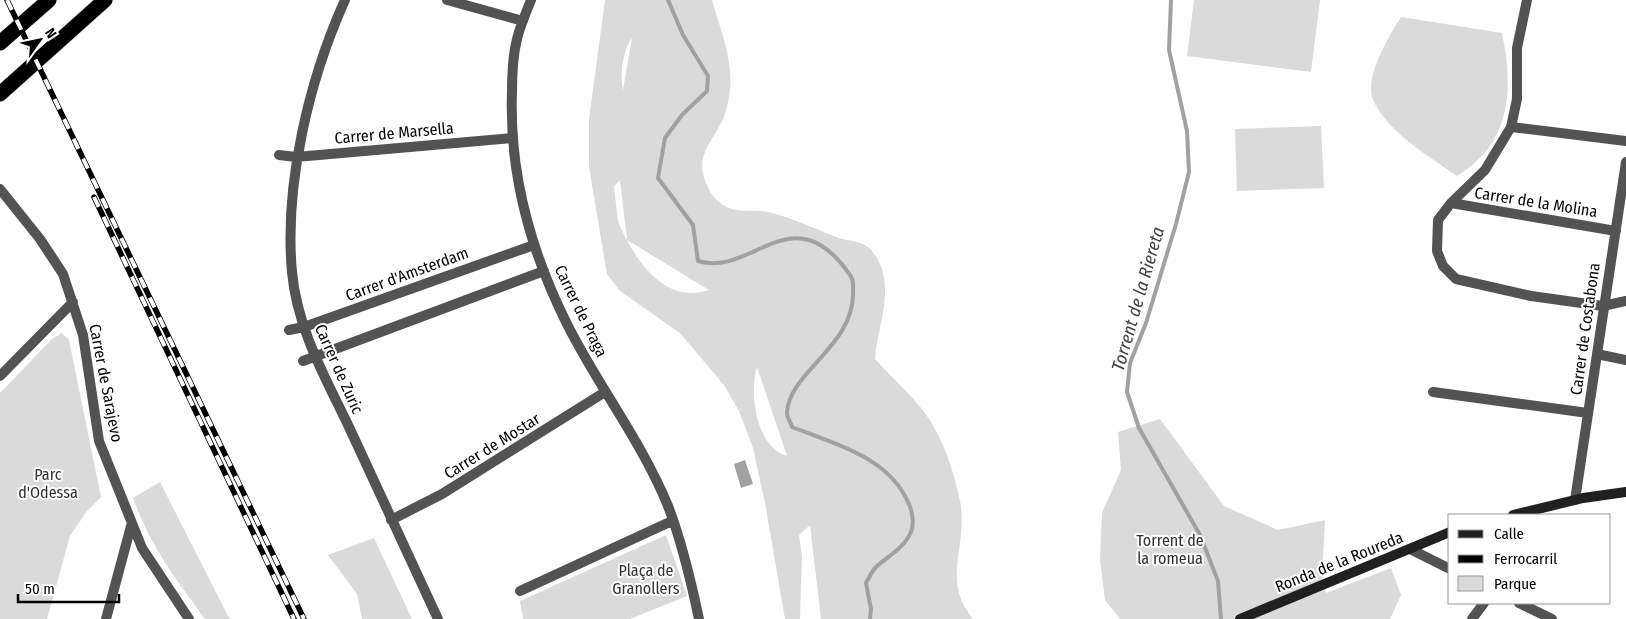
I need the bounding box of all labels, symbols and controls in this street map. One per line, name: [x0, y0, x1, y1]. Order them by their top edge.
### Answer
north arrow: [15, 15, 65, 65]
text: N: [41, 25, 60, 41]
street label: Carrer de Marsella: [334, 118, 455, 148]
street label: Carrer de la Molina: [1473, 183, 1599, 221]
water label: Torrent de la Riereta: [1107, 224, 1169, 374]
street label: Carrer d'Amsterdam: [343, 243, 471, 305]
street label: Carrer de Praga: [551, 262, 612, 360]
street label: Carrer de Costabona: [1566, 262, 1604, 396]
street label: Carrer de Zuric: [311, 321, 367, 417]
street label: Carrer de Sarajevo: [85, 322, 127, 444]
street label: Carrer de Mostar: [441, 409, 544, 483]
park label: Parc d'Odessa: [18, 465, 78, 502]
legend: [1448, 514, 1611, 604]
text: Calle: [1494, 525, 1524, 543]
street label: Ronda de la Roureda: [1272, 528, 1406, 596]
park label: Torrent de la romeua: [1136, 531, 1204, 568]
text: Ferrocarril: [1494, 550, 1557, 568]
park label: Plaça de Granollers: [612, 561, 680, 598]
scale bar: [18, 572, 119, 604]
text: Parque: [1494, 575, 1537, 593]
text: 50 m: [25, 580, 55, 598]

